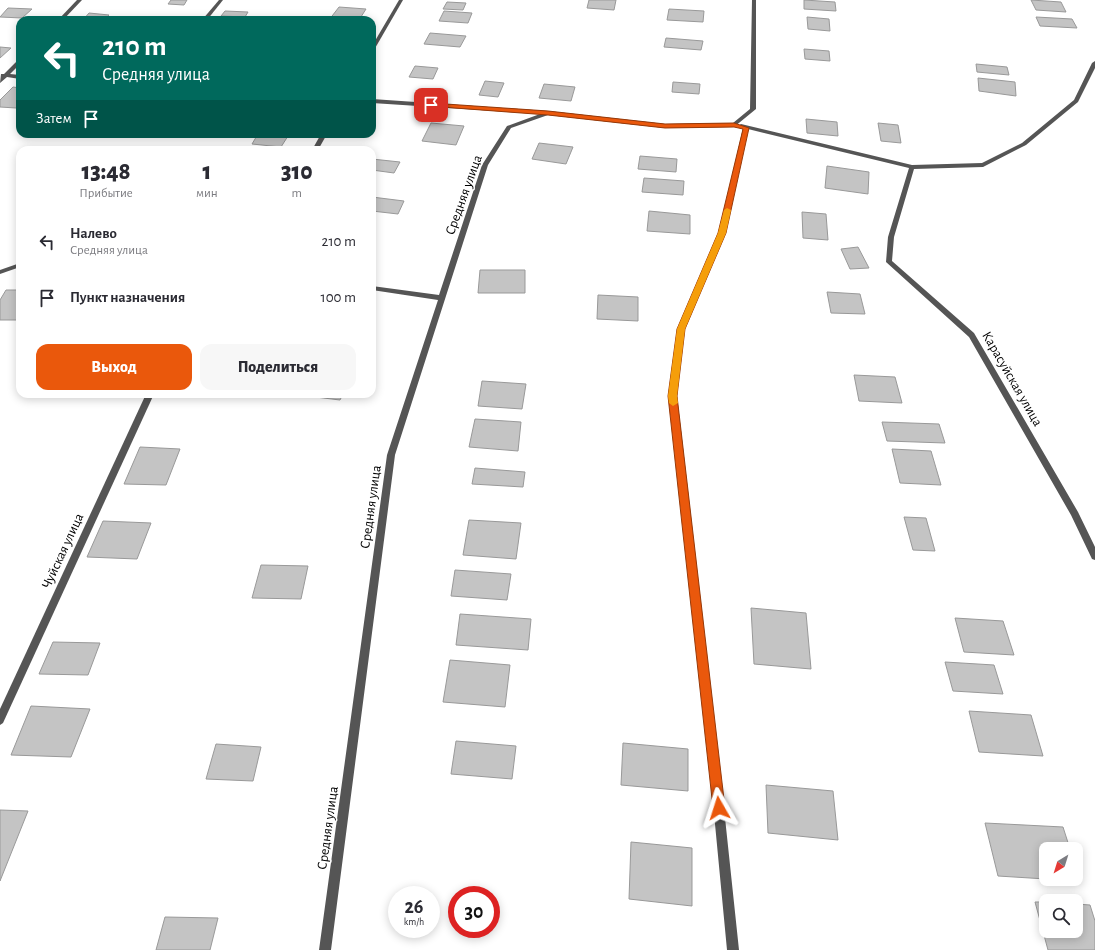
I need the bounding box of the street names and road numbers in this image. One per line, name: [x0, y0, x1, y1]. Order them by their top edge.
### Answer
street label: Средняя улица: [443, 153, 485, 237]
street label: Карасуйская улица: [979, 329, 1045, 429]
street label: Средняя улица: [358, 464, 384, 550]
street label: Чуйская улица: [39, 511, 87, 591]
street label: Средняя улица: [315, 785, 341, 871]

